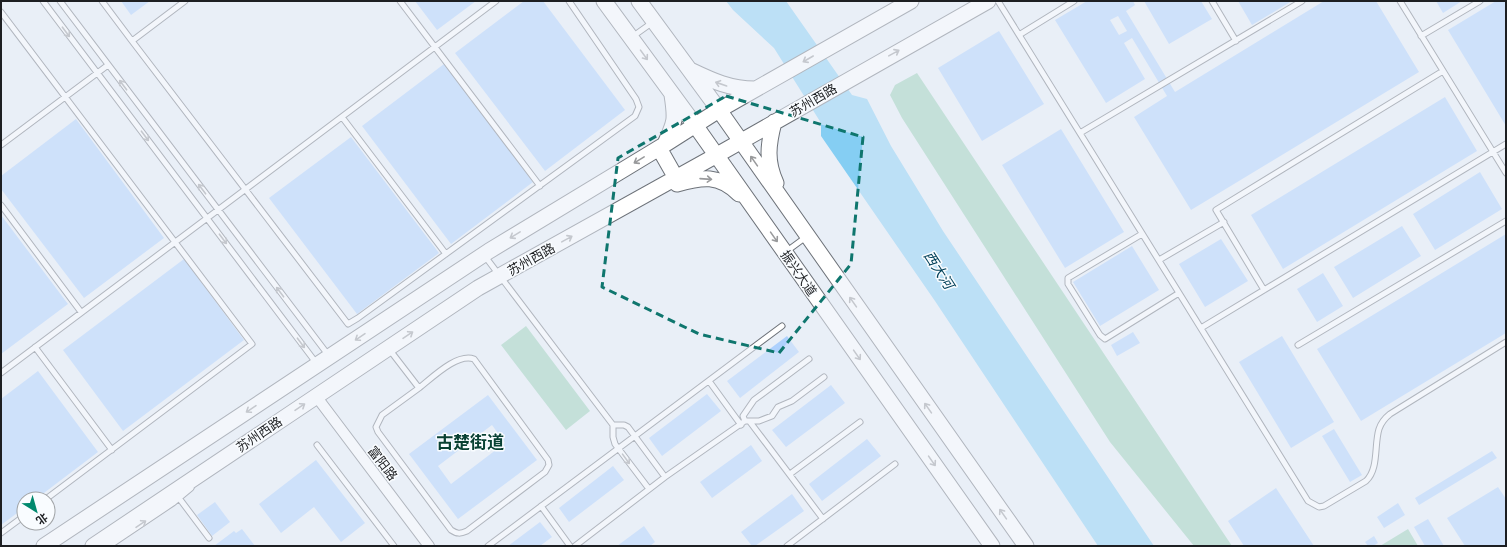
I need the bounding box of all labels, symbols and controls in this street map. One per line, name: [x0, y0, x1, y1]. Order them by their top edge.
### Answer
one-way arrow: [62, 27, 70, 38]
one-way arrow: [639, 49, 648, 60]
one-way arrow: [888, 49, 900, 57]
one-way arrow: [802, 55, 814, 63]
street label: 苏州西路: [786, 79, 840, 121]
one-way arrow: [119, 80, 128, 91]
one-way arrow: [714, 80, 727, 87]
one-way arrow: [140, 130, 149, 141]
one-way arrow: [750, 156, 758, 167]
one-way arrow: [633, 157, 645, 165]
one-way arrow: [699, 175, 712, 182]
one-way arrow: [198, 183, 206, 194]
one-way arrow: [510, 231, 521, 239]
one-way arrow: [770, 231, 778, 242]
one-way arrow: [219, 234, 227, 245]
one-way arrow: [560, 234, 572, 242]
street label: 苏州西路: [504, 239, 558, 279]
street label: 振兴大道: [777, 247, 821, 299]
water label: 西大河: [920, 247, 960, 295]
one-way arrow: [276, 287, 285, 298]
one-way arrow: [849, 296, 857, 307]
one-way arrow: [402, 331, 413, 339]
one-way arrow: [355, 333, 366, 341]
one-way arrow: [297, 338, 306, 349]
one-way arrow: [853, 349, 861, 360]
one-way arrow: [294, 403, 305, 411]
one-way arrow: [924, 403, 932, 414]
one-way arrow: [246, 404, 257, 413]
street label: 苏州西路: [232, 412, 286, 456]
district label: 古楚街道: [436, 430, 504, 453]
street label: 富阳路: [364, 442, 402, 484]
one-way arrow: [622, 453, 631, 464]
one-way arrow: [928, 455, 936, 466]
north arrow: [16, 491, 56, 531]
one-way arrow: [999, 509, 1007, 520]
text: 北: [33, 510, 51, 529]
one-way arrow: [135, 520, 146, 528]

